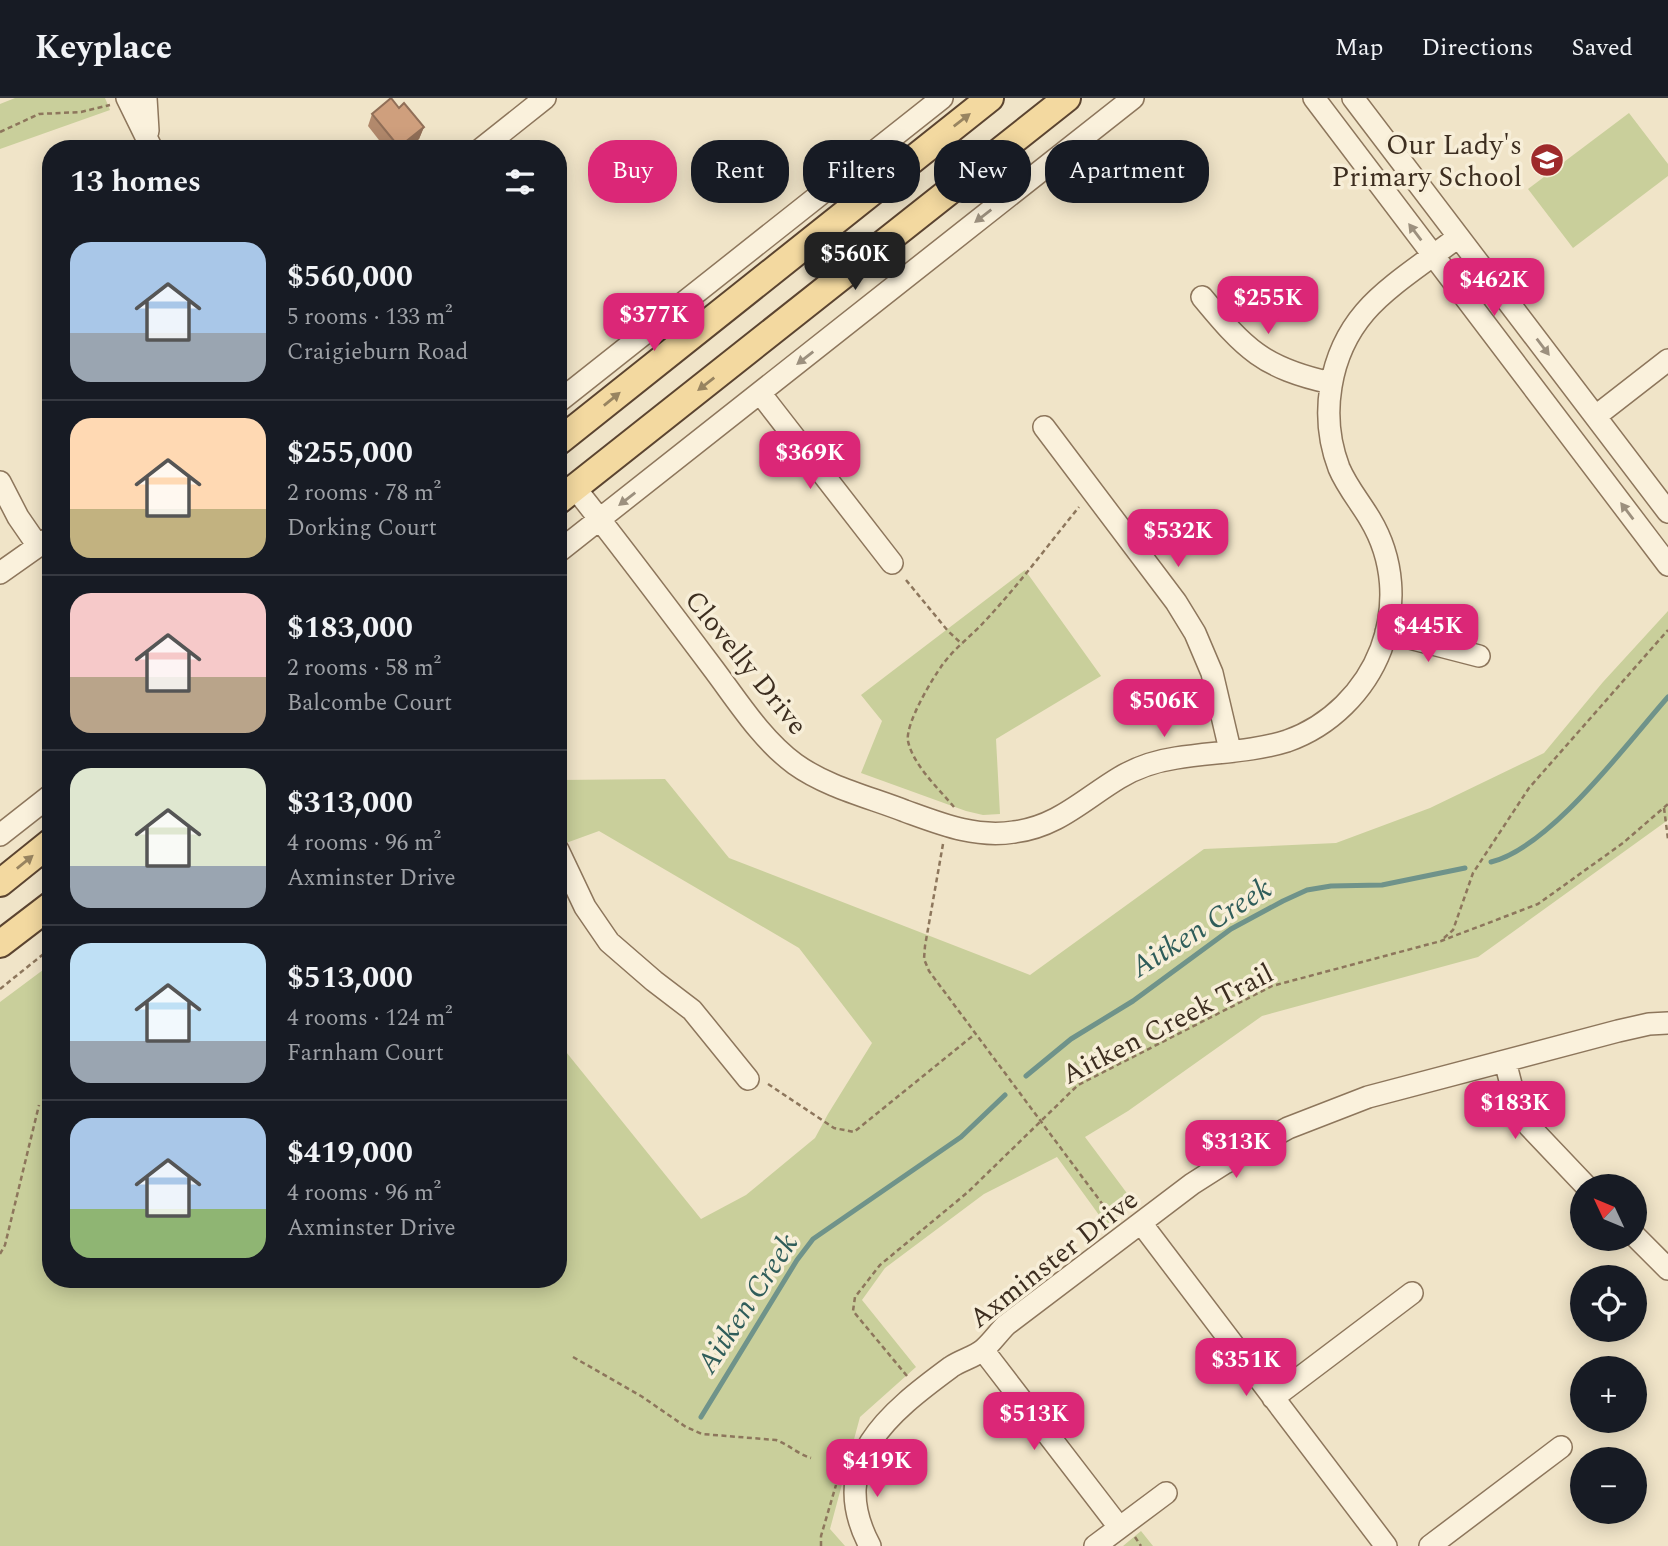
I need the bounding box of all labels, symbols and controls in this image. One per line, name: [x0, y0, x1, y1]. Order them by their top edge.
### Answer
text: Keyplace: [35, 23, 172, 73]
text: Map: [1335, 30, 1383, 66]
text: Directions: [1421, 30, 1533, 66]
text: Saved: [1571, 30, 1633, 66]
one-way arrow: [953, 113, 971, 128]
place label: Our Lady's Primary School: [1332, 124, 1522, 199]
chip: Buy: [588, 140, 677, 203]
chip: Rent: [691, 140, 789, 203]
chip: Filters: [803, 140, 920, 203]
chip: New: [934, 140, 1031, 203]
chip: Apartment: [1045, 140, 1209, 203]
school or university icon: Our Lady's Primary School: [1528, 141, 1566, 179]
text: 13 homes: [70, 159, 201, 205]
icon: filters: [501, 163, 539, 201]
one-way arrow: [975, 209, 993, 224]
one-way arrow: [1409, 223, 1423, 241]
pin: $560K: [806, 232, 904, 292]
text: $560K: [820, 237, 890, 272]
text: $560,000: [287, 254, 413, 300]
pin: $462K: [1445, 258, 1543, 318]
text: $462K: [1459, 263, 1529, 298]
icon: home: [126, 270, 210, 354]
pin: $255K: [1219, 276, 1317, 336]
text: $255K: [1233, 281, 1303, 316]
pin: $377K: [605, 294, 703, 353]
text: $377K: [619, 298, 689, 333]
text: 5 rooms · 133 m²: [287, 300, 453, 335]
text: Craigieburn Road: [287, 335, 468, 370]
one-way arrow: [1535, 338, 1550, 356]
one-way arrow: [797, 350, 815, 365]
one-way arrow: [698, 376, 715, 391]
one-way arrow: [603, 392, 620, 407]
text: $255,000: [287, 430, 413, 476]
pin: $369K: [761, 432, 859, 491]
text: $369K: [775, 436, 845, 471]
icon: home: [126, 446, 210, 530]
text: 2 rooms · 78 m²: [287, 476, 441, 511]
one-way arrow: [618, 492, 636, 506]
one-way arrow: [1620, 501, 1634, 520]
pin: $532K: [1129, 510, 1227, 569]
text: Dorking Court: [287, 511, 437, 546]
text: $532K: [1143, 514, 1213, 549]
street label: Clovelly Drive: [674, 581, 818, 745]
pin: $445K: [1379, 604, 1477, 664]
text: $183,000: [287, 605, 413, 651]
text: $445K: [1393, 609, 1463, 644]
icon: home: [126, 621, 210, 705]
text: 2 rooms · 58 m²: [287, 651, 441, 686]
pin: $506K: [1115, 680, 1213, 739]
text: $506K: [1129, 684, 1199, 719]
text: Balcombe Court: [287, 686, 452, 721]
text: $313,000: [287, 780, 413, 826]
icon: home: [126, 796, 210, 880]
text: 4 rooms · 96 m²: [287, 826, 441, 861]
one-way arrow: [16, 855, 34, 870]
text: Axminster Drive: [287, 861, 456, 896]
water label: Aitken Creek: [1121, 866, 1281, 990]
street label: Aitken Creek Trail: [1054, 952, 1281, 1096]
text: $513,000: [287, 955, 413, 1001]
icon: home: [126, 971, 210, 1055]
text: 4 rooms · 124 m²: [287, 1001, 453, 1036]
text: Farnham Court: [287, 1036, 444, 1071]
pin: $183K: [1466, 1082, 1564, 1141]
text: $183K: [1480, 1086, 1550, 1121]
pin: $313K: [1187, 1121, 1285, 1180]
text: $313K: [1201, 1125, 1271, 1160]
text: $419,000: [287, 1130, 413, 1176]
icon: home: [126, 1146, 210, 1230]
north arrow: [1570, 1174, 1647, 1251]
map controls: [1570, 1174, 1647, 1524]
text: 4 rooms · 96 m²: [287, 1176, 441, 1211]
street label: Axminster Drive: [960, 1179, 1148, 1339]
text: Axminster Drive: [287, 1211, 456, 1246]
water label: Aitken Creek: [685, 1224, 810, 1384]
button: locate: [1570, 1265, 1647, 1342]
pin: $351K: [1197, 1338, 1295, 1398]
text: $351K: [1211, 1343, 1281, 1378]
button: +: [1570, 1356, 1647, 1433]
pin: $513K: [985, 1392, 1083, 1452]
text: $513K: [999, 1397, 1069, 1432]
pin: $419K: [828, 1440, 926, 1499]
text: $419K: [842, 1444, 912, 1479]
button: −: [1570, 1447, 1647, 1524]

